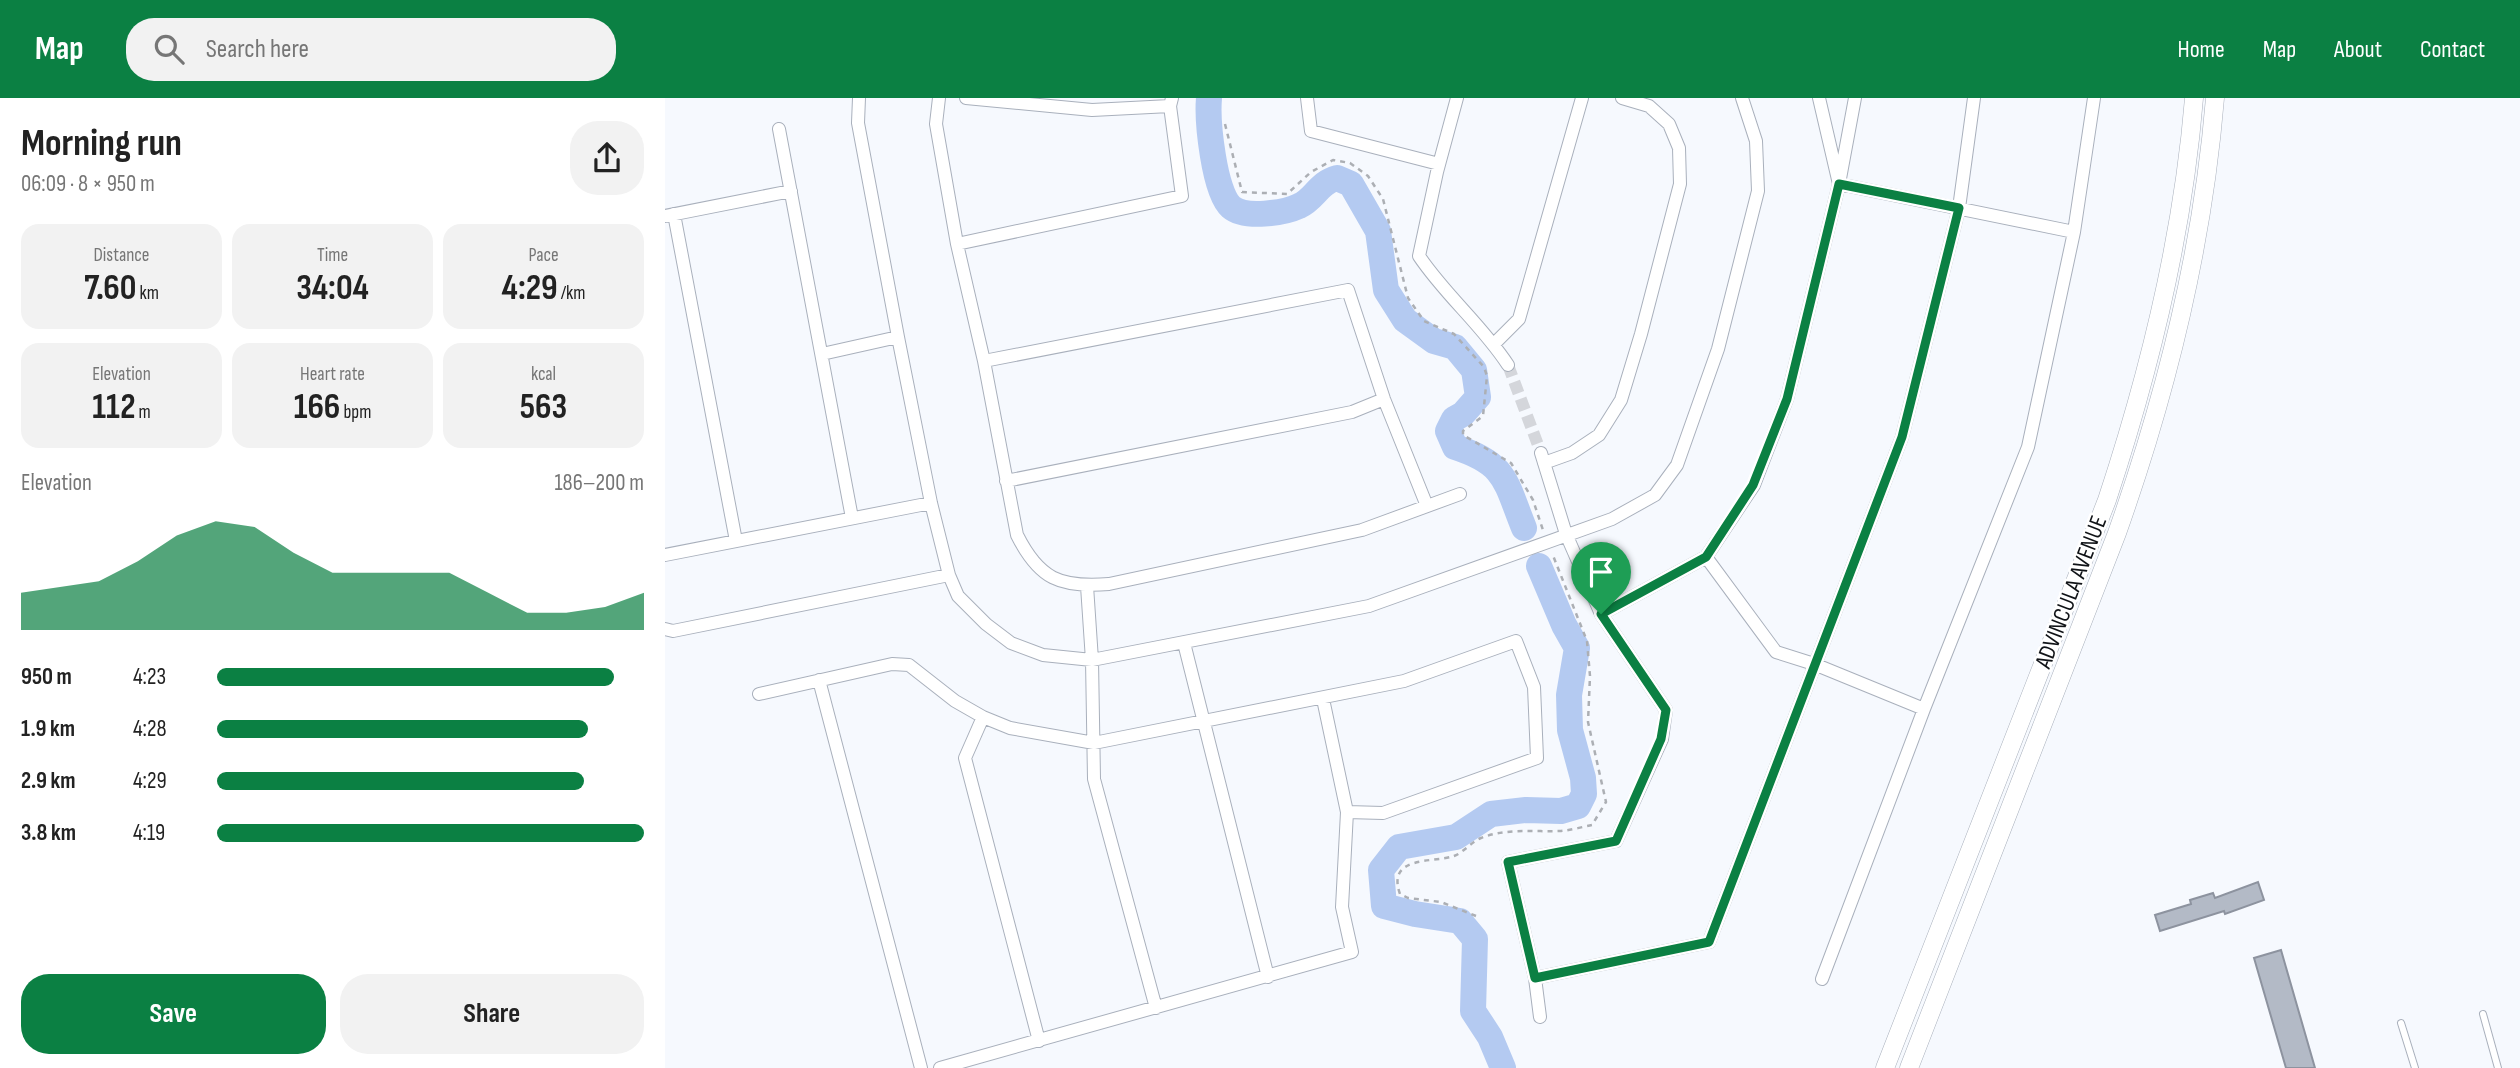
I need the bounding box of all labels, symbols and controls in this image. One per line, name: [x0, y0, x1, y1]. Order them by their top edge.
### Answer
search box: [126, 18, 616, 81]
text: Map: [35, 29, 84, 69]
icon: search: [150, 30, 188, 68]
text: Search here: [206, 34, 309, 65]
text: Home: [2177, 35, 2225, 64]
text: Map: [2263, 35, 2296, 64]
text: About: [2334, 35, 2382, 64]
text: Contact: [2420, 35, 2485, 64]
text: Morning run: [21, 121, 182, 166]
button: share: [570, 121, 644, 195]
text: 06:09 · 8 × 950 m: [21, 170, 155, 198]
text: Distance: [93, 244, 150, 267]
text: Time: [317, 244, 348, 267]
text: Pace: [528, 244, 559, 267]
text: 7.60: [84, 267, 136, 310]
text: 34:04: [296, 267, 369, 310]
text: 4:29: [502, 267, 558, 310]
text: km: [136, 282, 159, 305]
text: /km: [558, 282, 585, 305]
text: Elevation: [92, 363, 151, 386]
text: Heart rate: [300, 363, 365, 386]
text: kcal: [531, 363, 556, 386]
text: 112: [92, 386, 135, 429]
text: 166: [294, 386, 340, 429]
text: 563: [520, 386, 567, 429]
text: m: [135, 401, 151, 424]
text: bpm: [340, 401, 371, 424]
text: Elevation: [21, 469, 92, 497]
text: 186–200 m: [555, 469, 644, 497]
street label: ADVINCULA AVENUE: [2028, 512, 2113, 673]
pin: [1571, 542, 1631, 614]
icon: arrive: [1582, 553, 1620, 591]
text: 950 m: [21, 663, 72, 691]
text: 4:23: [133, 663, 166, 691]
text: 1.9 km: [21, 715, 75, 743]
text: 4:28: [133, 715, 167, 743]
text: 2.9 km: [21, 767, 75, 795]
text: 4:29: [133, 767, 167, 795]
text: 3.8 km: [21, 819, 76, 847]
text: 4:19: [133, 819, 165, 847]
button: Save: [21, 974, 326, 1054]
button: Share: [340, 974, 644, 1054]

